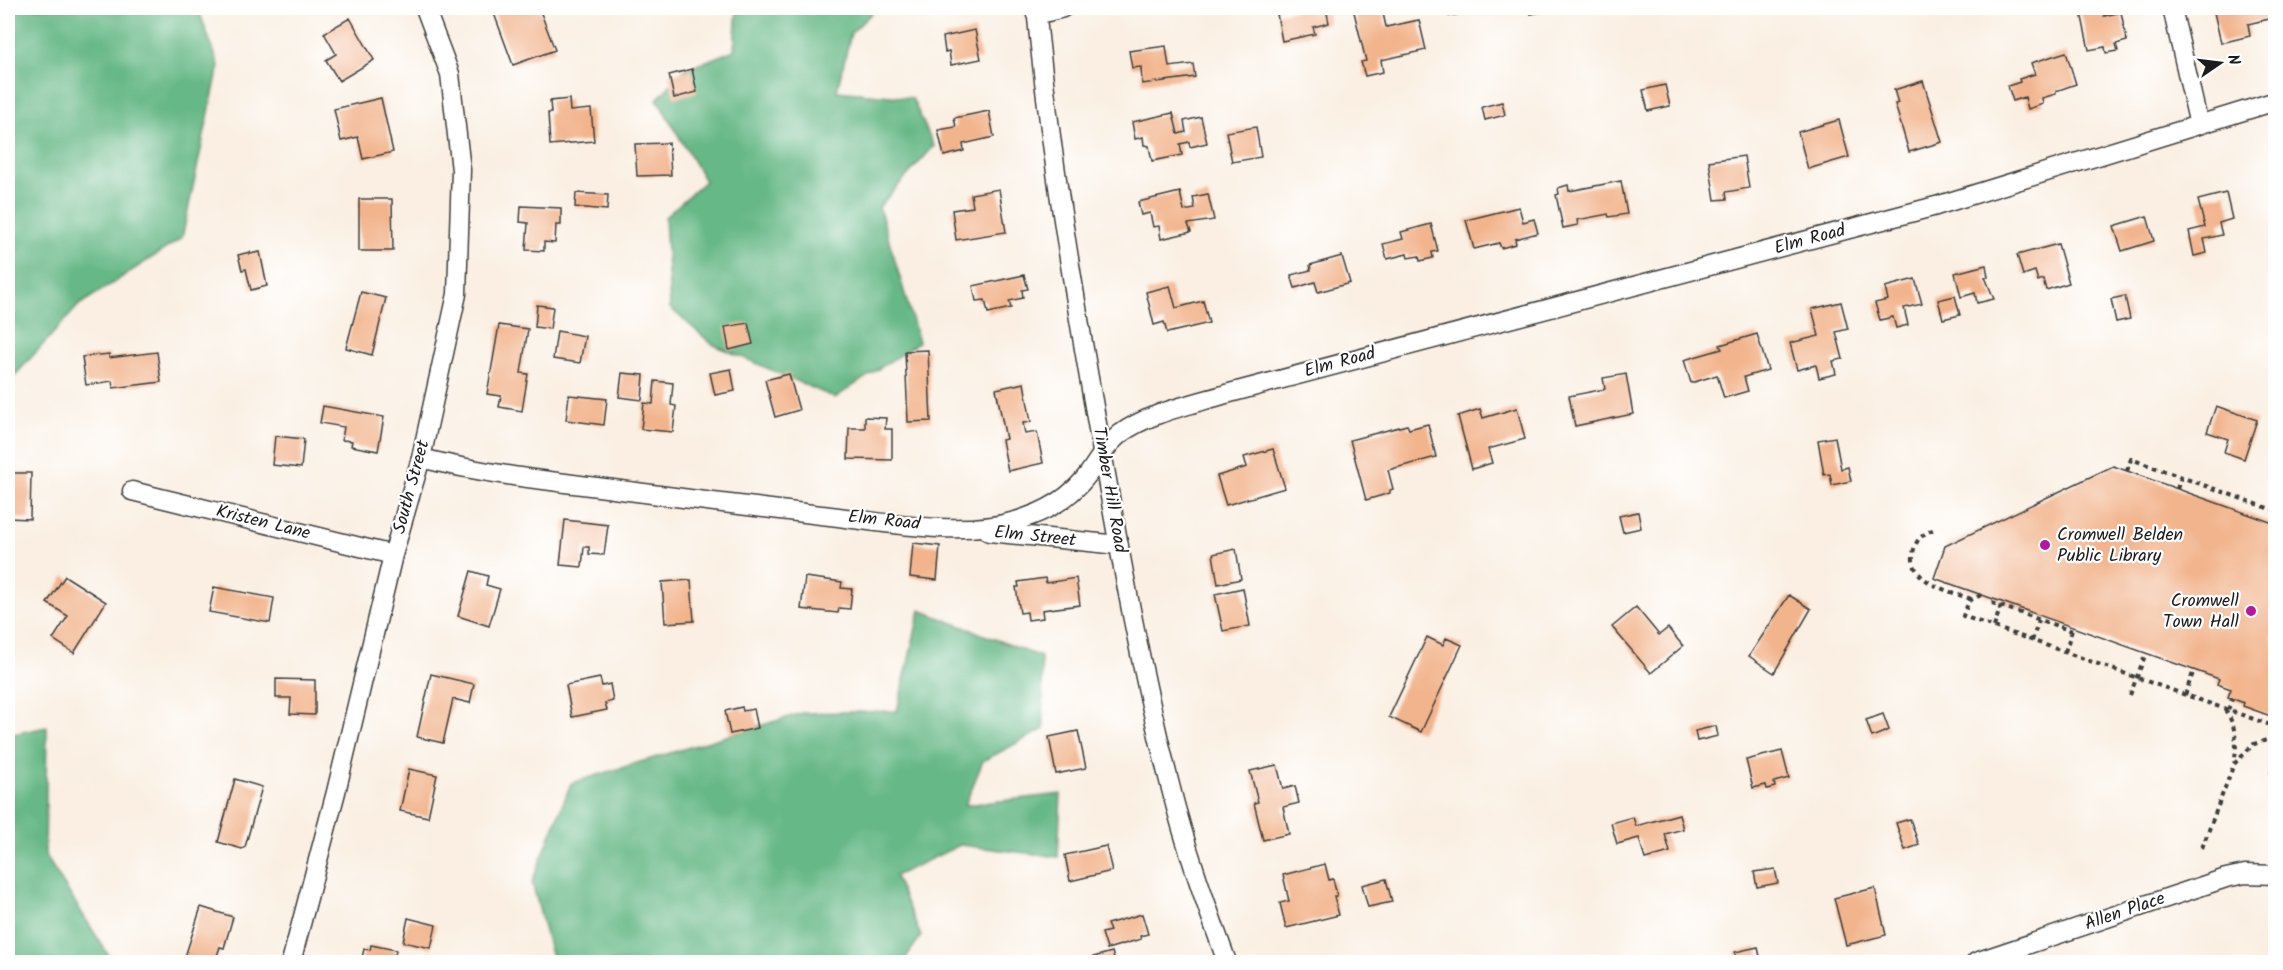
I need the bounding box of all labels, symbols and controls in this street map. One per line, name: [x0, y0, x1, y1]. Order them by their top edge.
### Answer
north arrow: [2190, 33, 2250, 93]
text: N: [2220, 52, 2246, 68]
street label: Elm Road: [1771, 216, 1850, 263]
street label: Elm Road: [1301, 339, 1380, 386]
street label: Timber Hill Road: [1084, 425, 1135, 556]
street label: South Street: [386, 436, 439, 537]
street label: Kristen Lane: [213, 497, 313, 549]
street label: Elm Road: [846, 503, 923, 539]
street label: Elm Street: [993, 518, 1078, 556]
place label: Cromwell Belden Public Library: [2057, 521, 2183, 571]
marker: Cromwell Belden Public Library: [2038, 538, 2052, 552]
place label: Cromwell Town Hall: [2163, 587, 2240, 637]
marker: Cromwell Town Hall: [2244, 604, 2258, 618]
street label: Allen Place: [2081, 885, 2169, 939]

